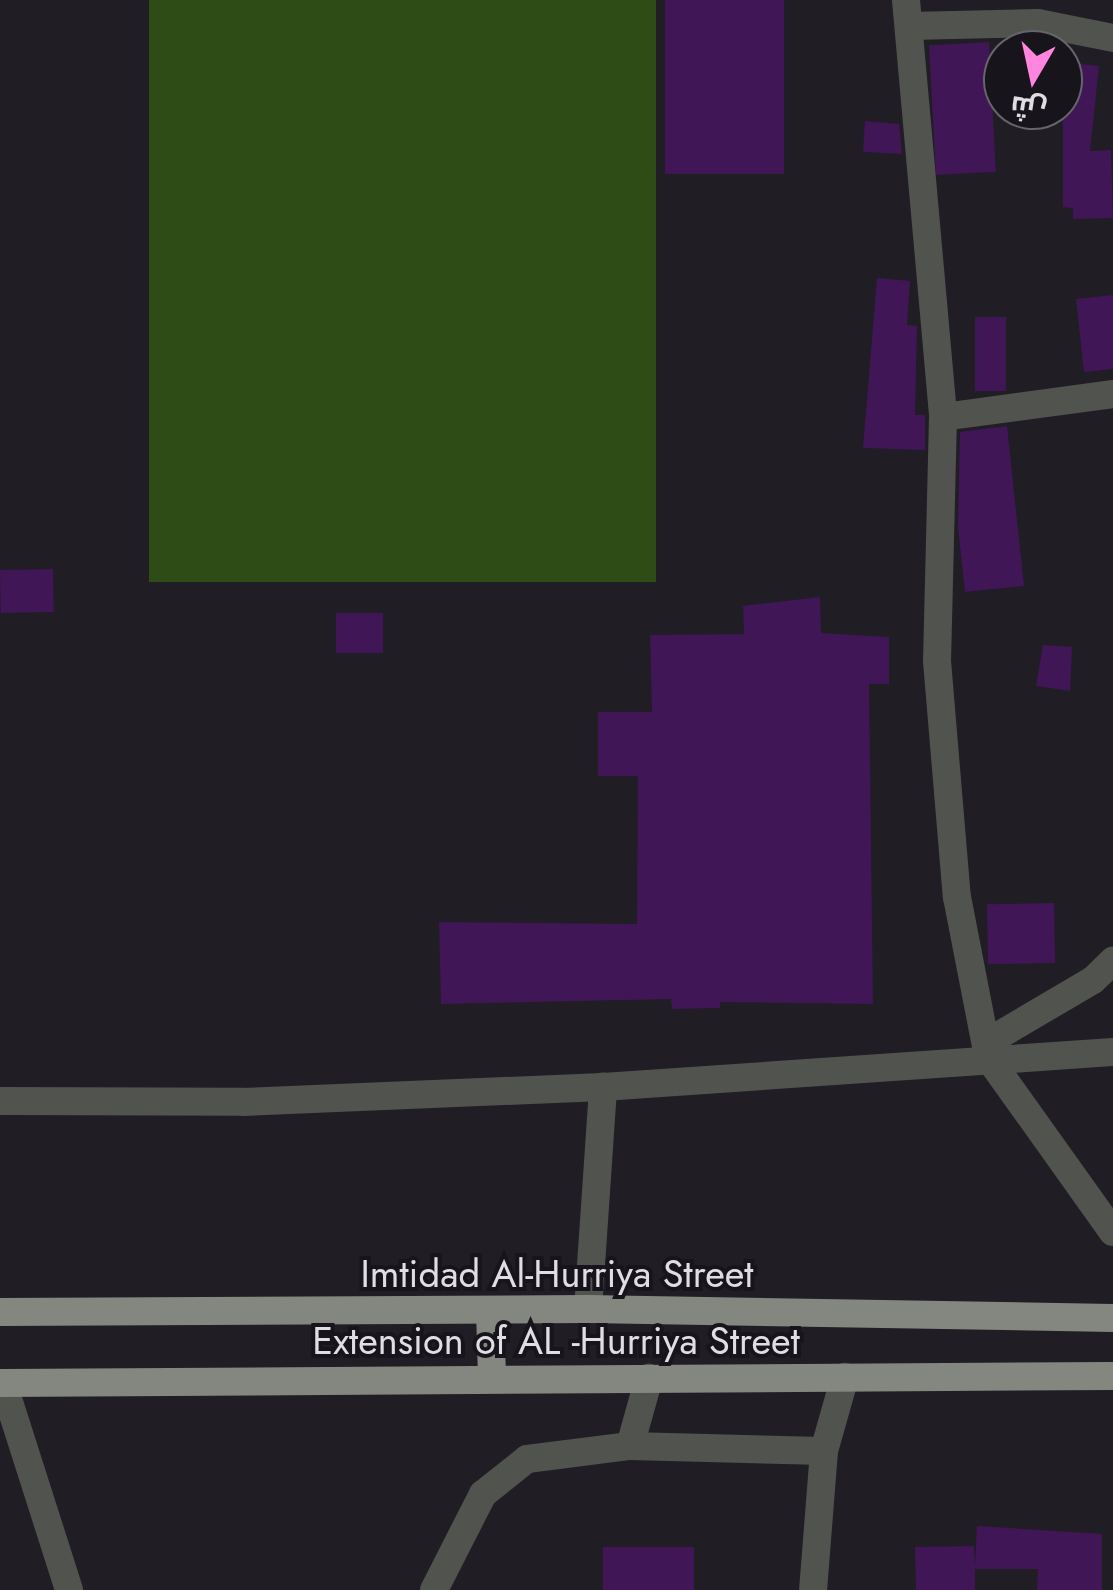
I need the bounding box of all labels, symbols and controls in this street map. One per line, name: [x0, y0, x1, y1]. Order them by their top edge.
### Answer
north arrow: [983, 30, 1083, 130]
text: ش: [1008, 85, 1049, 131]
street label: Imtidad Al-Hurriya Street: [361, 1251, 753, 1297]
street label: Extension of AL -Hurriya Street: [312, 1318, 800, 1364]

